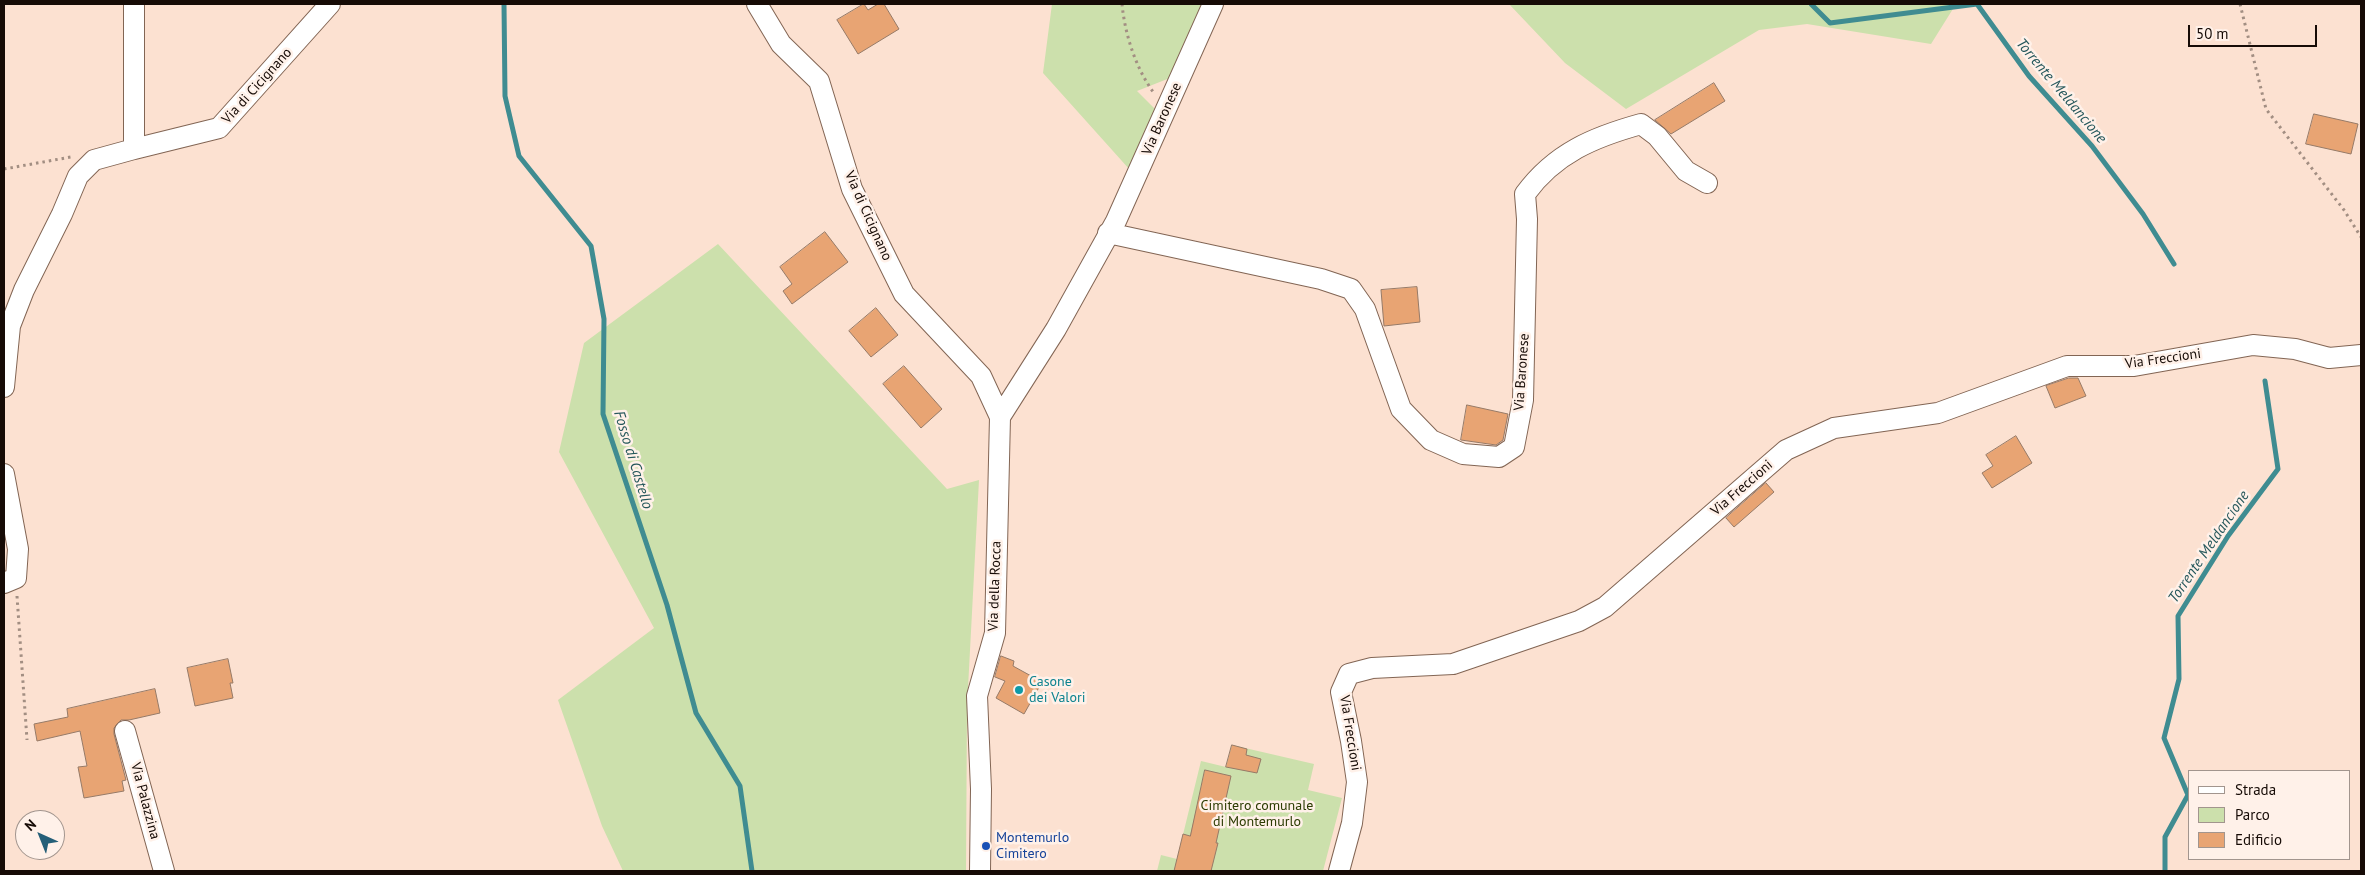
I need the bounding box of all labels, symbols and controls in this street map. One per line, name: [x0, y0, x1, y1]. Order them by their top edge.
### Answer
scale bar: [2190, 15, 2319, 47]
text: 50 m: [2196, 24, 2229, 43]
water label: Torrente Meldancione: [2012, 35, 2110, 147]
street label: Via di Cicignano: [218, 45, 296, 127]
street label: Via Baronese: [1139, 80, 1185, 158]
street label: Via di Cicignano: [841, 169, 895, 263]
street label: Via Baronese: [1511, 333, 1533, 411]
street label: Via Freccioni: [2124, 345, 2202, 373]
water label: Fosso di Castello: [610, 409, 656, 511]
street label: Via Freccioni: [1708, 457, 1776, 519]
water label: Torrente Meldancione: [2165, 487, 2253, 607]
street label: Via della Rocca: [985, 541, 1005, 631]
place label: Casone dei Valori: [1029, 674, 1085, 706]
marker: Casone dei Valori: [1013, 684, 1025, 696]
street label: Via Freccioni: [1336, 694, 1364, 772]
street label: Via Palazzina: [127, 761, 163, 841]
legend: [2188, 770, 2350, 860]
text: Strada: [2235, 780, 2276, 799]
park label: Cimitero comunale di Montemurlo: [1201, 798, 1313, 830]
text: Parco: [2235, 805, 2270, 824]
north arrow: [15, 810, 65, 860]
text: N: [21, 815, 40, 835]
place label: Montemurlo Cimitero: [996, 830, 1069, 862]
text: Edificio: [2235, 830, 2282, 849]
marker: Montemurlo Cimitero: [980, 840, 992, 852]

